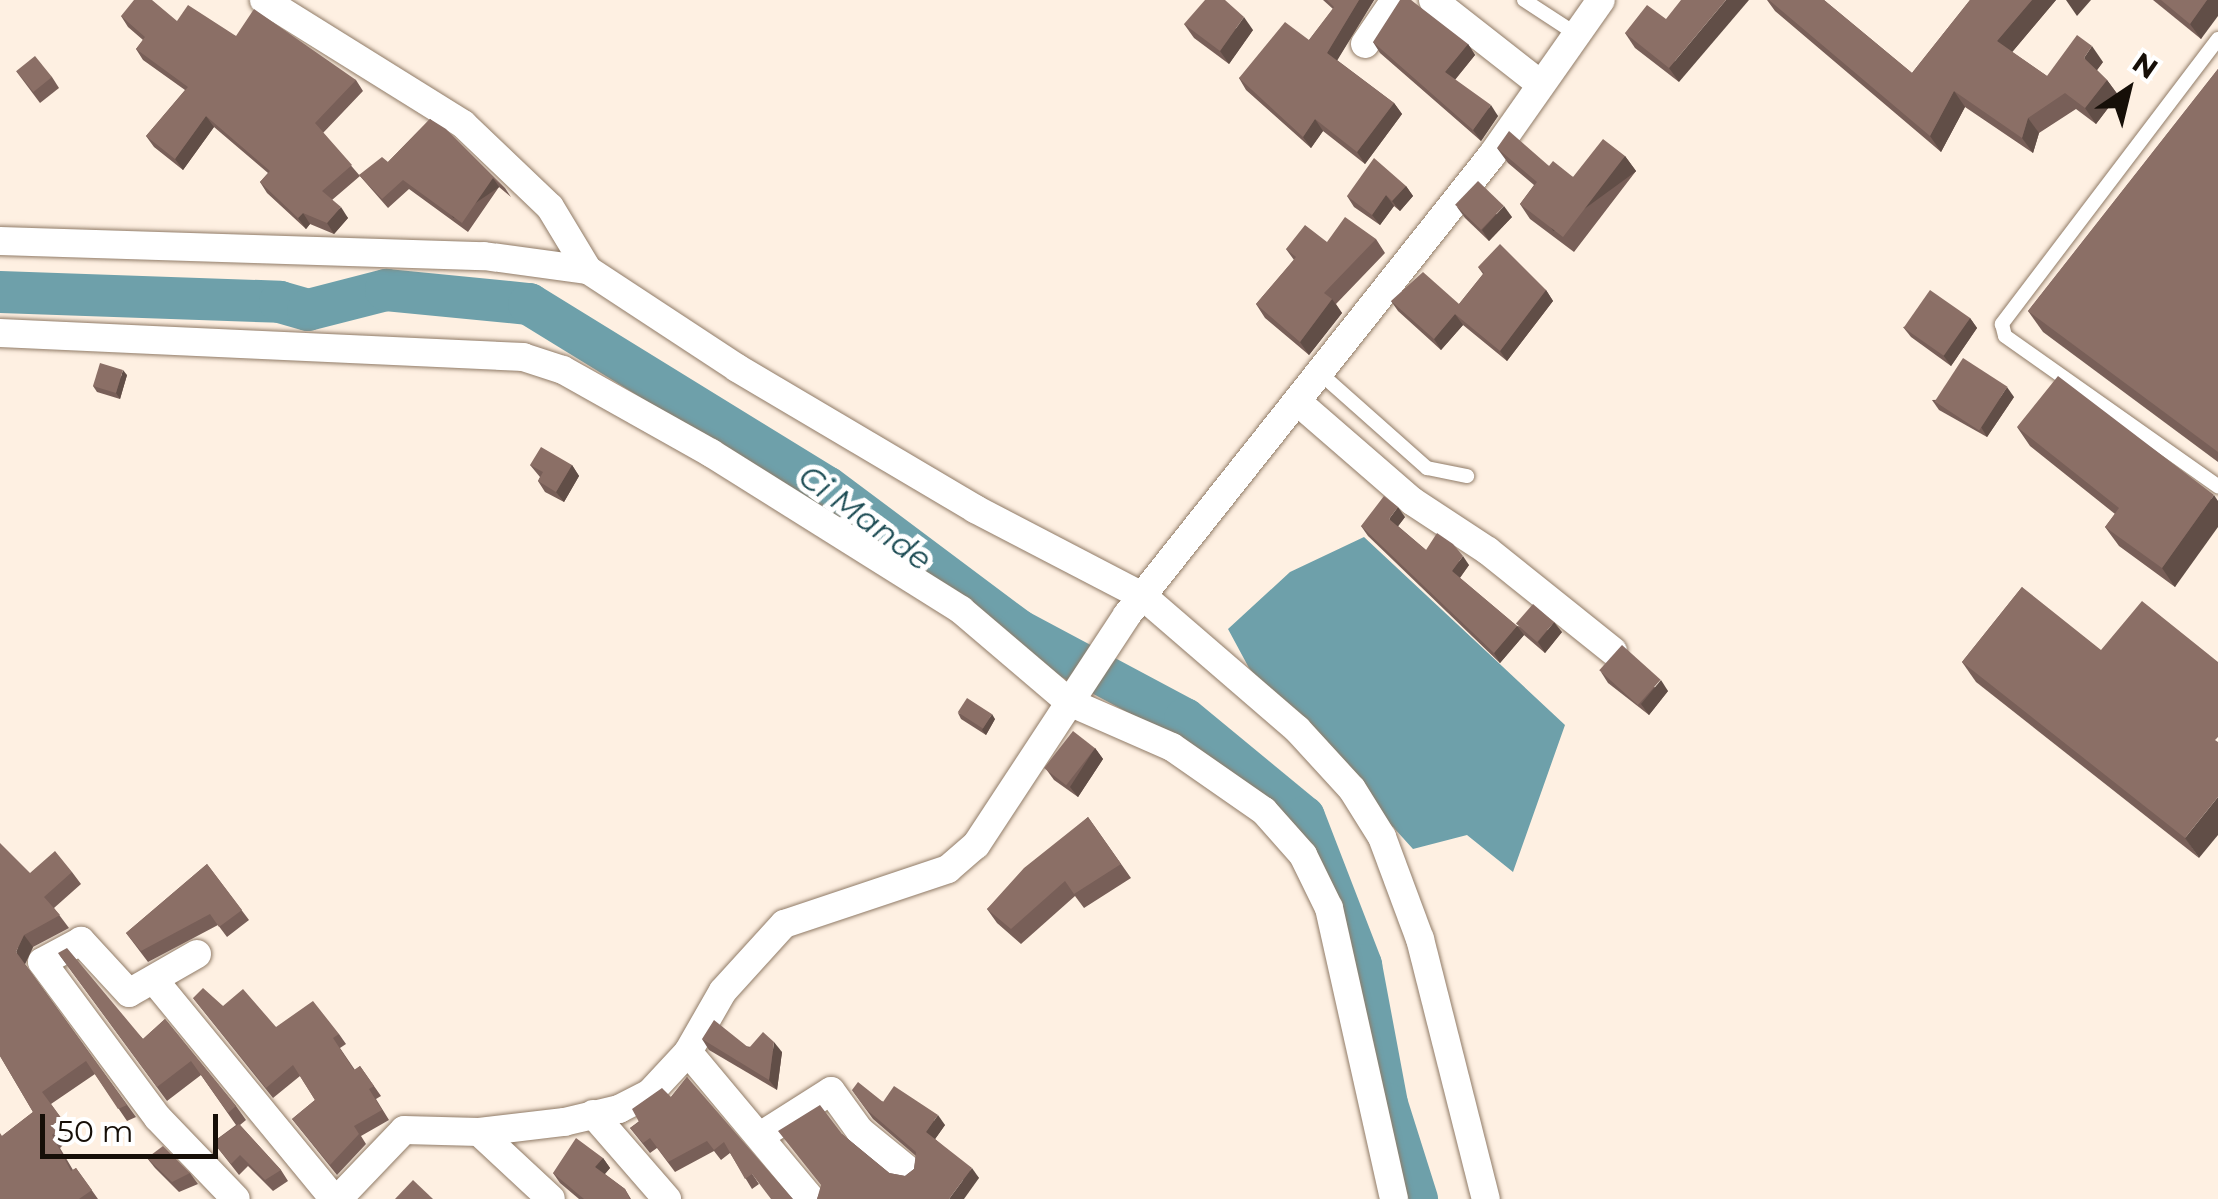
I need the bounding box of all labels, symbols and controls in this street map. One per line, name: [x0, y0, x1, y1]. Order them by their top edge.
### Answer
north arrow: [2078, 40, 2178, 140]
text: N: [2126, 45, 2164, 86]
water label: Ci Mande: [791, 457, 939, 579]
scale bar: [45, 1094, 222, 1156]
text: 50 m: [57, 1113, 134, 1150]

